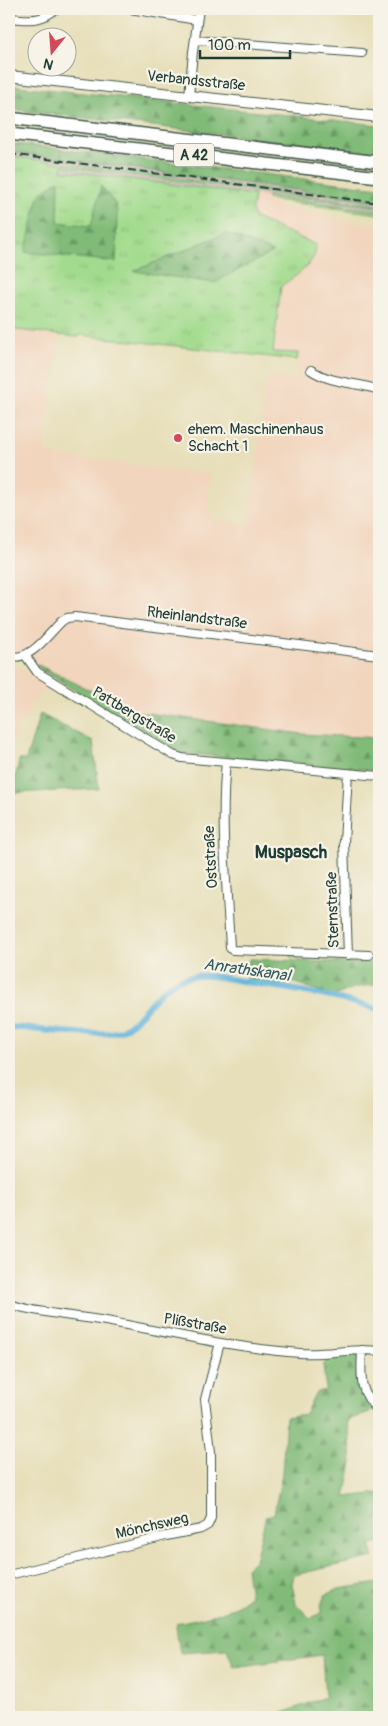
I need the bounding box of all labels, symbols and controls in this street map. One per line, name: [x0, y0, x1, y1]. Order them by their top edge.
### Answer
north arrow: [28, 28, 78, 78]
scale bar: [200, 28, 290, 60]
text: 100 m: [208, 36, 251, 55]
text: N: [41, 54, 55, 73]
street label: Verbandsstraße: [146, 66, 247, 96]
road number: A 42: [174, 144, 214, 166]
place label: ehem. Maschinenhaus Schacht 1: [188, 420, 324, 456]
marker: ehem. Maschinenhaus Schacht 1: [172, 432, 184, 444]
street label: Rheinlandstraße: [146, 602, 249, 634]
street label: Pattbergstraße: [89, 682, 180, 748]
street label: Oststraße: [200, 824, 222, 889]
district label: Muspasch: [255, 841, 328, 864]
street label: Sternstraße: [322, 871, 344, 949]
water label: Anrathskanal: [202, 954, 294, 986]
street label: Plißstraße: [162, 1309, 228, 1339]
street label: Mönchsweg: [114, 1508, 190, 1544]

